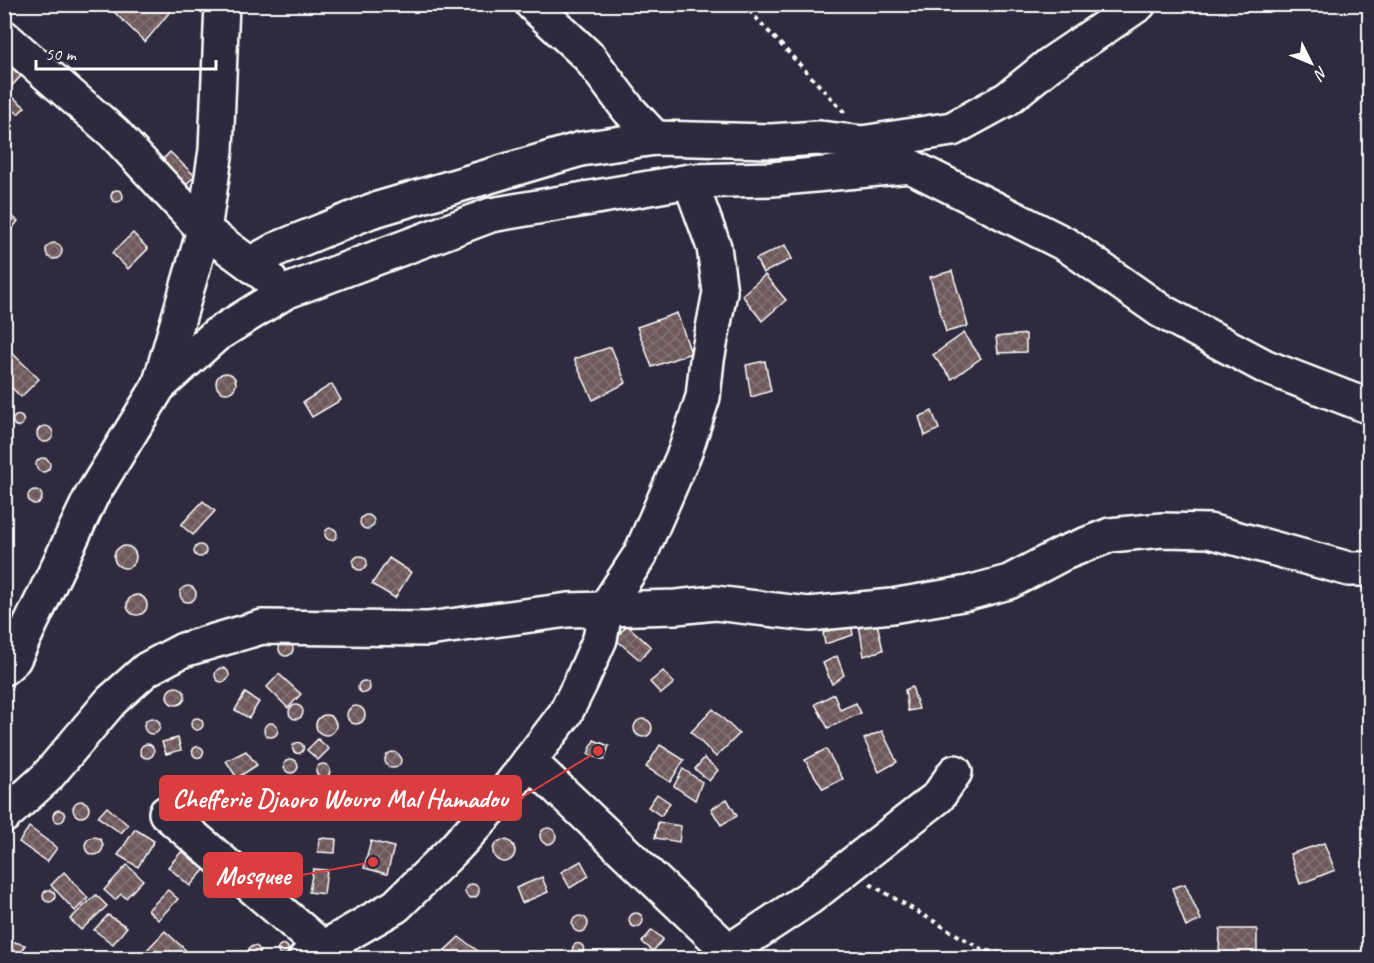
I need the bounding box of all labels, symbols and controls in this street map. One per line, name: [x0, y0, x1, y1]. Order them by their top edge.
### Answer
scale bar: [36, 33, 216, 71]
north arrow: [1281, 33, 1341, 93]
text: 50 m: [45, 43, 78, 65]
text: N: [1308, 62, 1332, 85]
callout: Chefferie Djaoro Wouro Mal Hamadou: [160, 776, 521, 820]
text: Chefferie Djaoro Wouro Mal Hamadou: [172, 782, 510, 815]
callout: Mosquee: [204, 853, 302, 897]
text: Mosquee: [216, 859, 292, 892]

